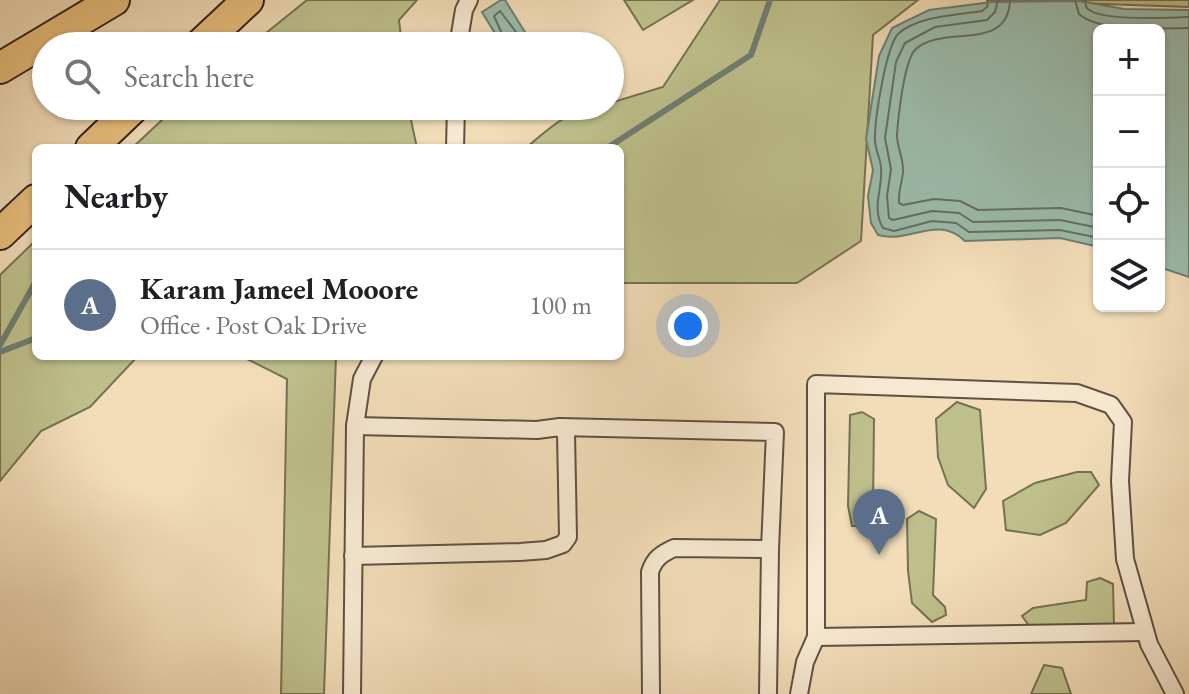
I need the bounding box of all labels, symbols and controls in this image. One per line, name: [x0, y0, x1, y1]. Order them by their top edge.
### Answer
map controls: [1093, 24, 1165, 312]
button: +: [1093, 24, 1165, 96]
search box: [32, 32, 624, 120]
icon: search: [60, 54, 104, 98]
text: Search here: [124, 57, 254, 96]
button: −: [1093, 96, 1165, 168]
button: locate: [1093, 168, 1165, 240]
text: Nearby: [64, 174, 168, 218]
button: layers: [1093, 240, 1165, 312]
text: Karam Jameel Mooore: [140, 269, 418, 308]
text: A: [81, 288, 99, 322]
text: 100 m: [529, 288, 592, 322]
your location: [668, 306, 708, 346]
text: Office · Post Oak Drive: [140, 308, 367, 342]
pin: A: [853, 489, 905, 555]

